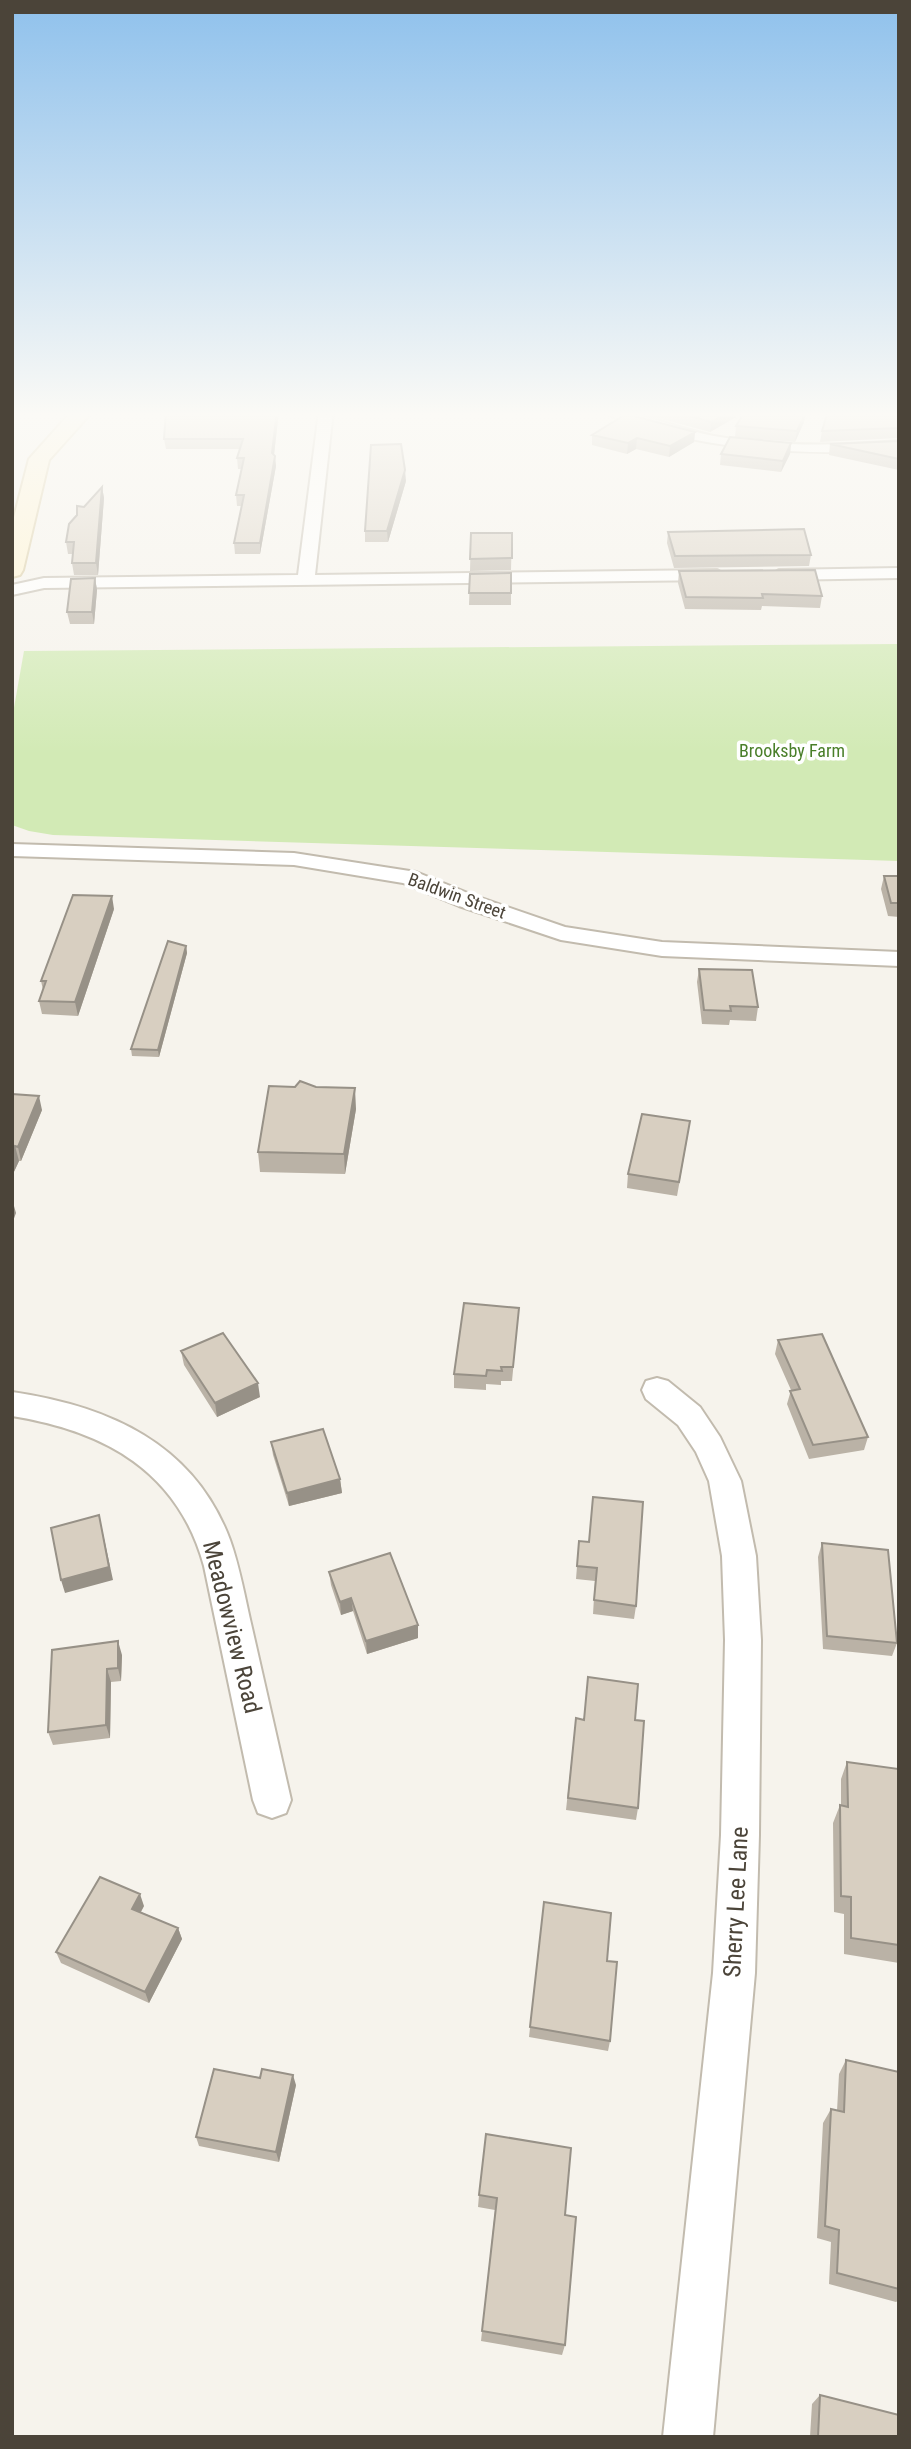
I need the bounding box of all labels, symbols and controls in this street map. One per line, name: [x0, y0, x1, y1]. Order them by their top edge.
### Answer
park label: Brooksby Farm: [739, 740, 845, 761]
street label: Baldwin Street: [405, 868, 509, 923]
street label: Meadowview Road: [197, 1538, 267, 1716]
street label: Sherry Lee Lane: [718, 1826, 754, 1978]

